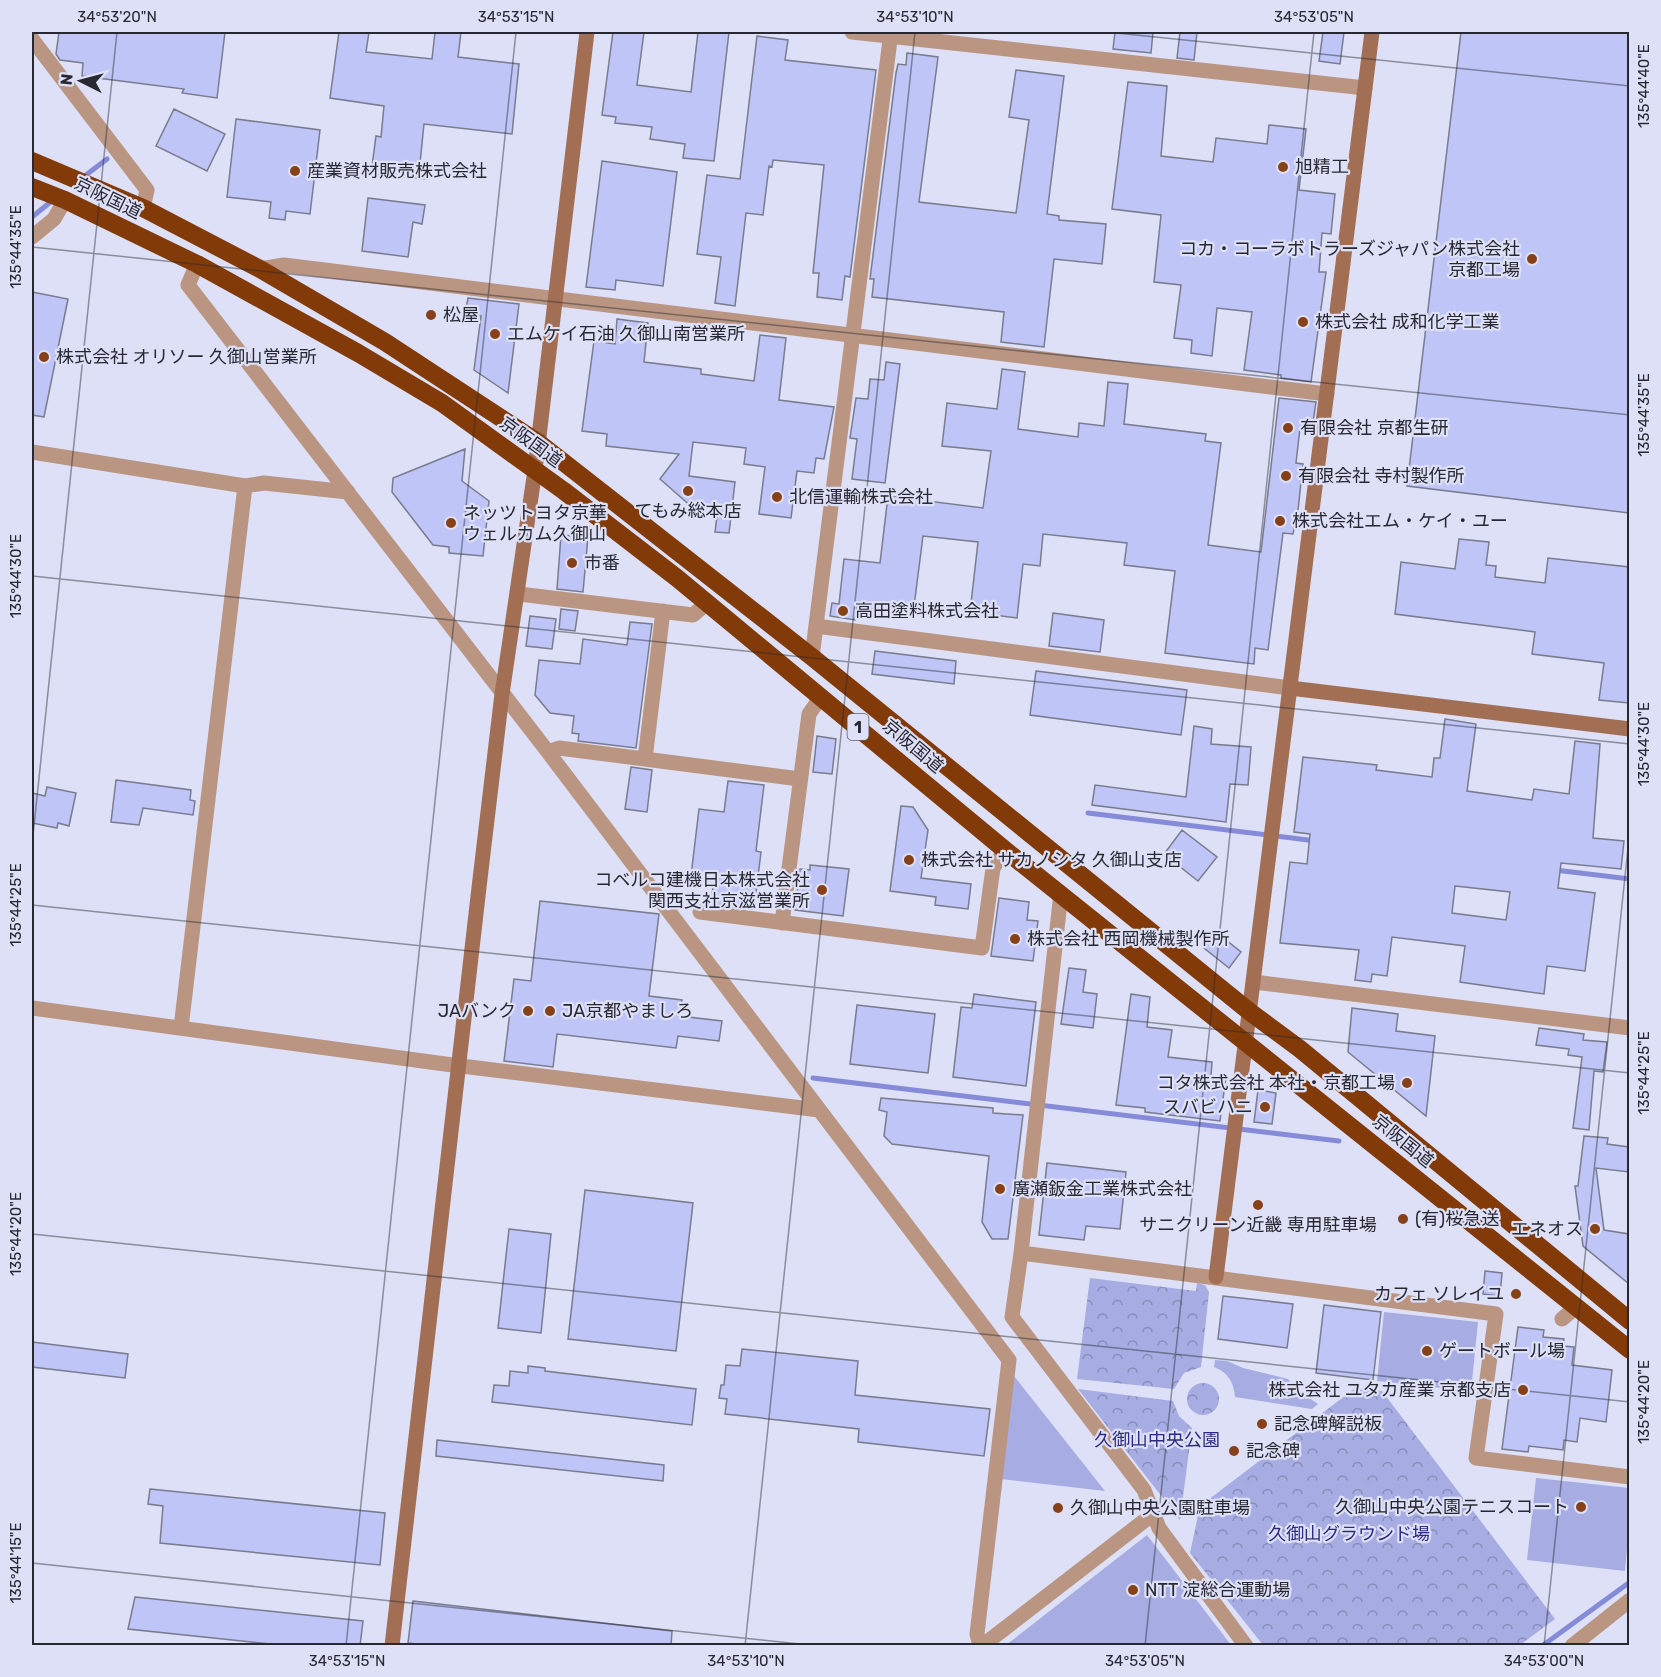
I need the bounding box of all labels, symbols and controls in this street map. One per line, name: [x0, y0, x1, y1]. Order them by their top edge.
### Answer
text: 34°53'20"N: [77, 8, 157, 26]
text: 34°53'15"N: [478, 8, 554, 26]
text: 34°53'10"N: [876, 8, 954, 26]
text: 34°53'05"N: [1274, 8, 1354, 26]
text: 135°44'40"E: [1635, 44, 1653, 128]
north arrow: [51, 51, 111, 111]
text: N: [57, 73, 77, 86]
place label: 旭精工: [1295, 156, 1349, 178]
place label: 産業資材販売株式会社: [307, 160, 487, 182]
marker: 旭精工: [1276, 160, 1290, 174]
marker: 産業資材販売株式会社: [288, 164, 302, 178]
street label: 京阪国道: [71, 172, 145, 224]
text: 135°44'35"E: [7, 205, 25, 289]
place label: コカ・コーラボトラーズジャパン株式会社 京都工場: [1179, 238, 1520, 281]
marker: コカ・コーラボトラーズジャパン株式会社 京都工場: [1525, 252, 1539, 266]
place label: 松屋: [443, 304, 479, 326]
marker: 松屋: [424, 308, 438, 322]
place label: 株式会社 成和化学工業: [1315, 311, 1499, 333]
marker: 株式会社 成和化学工業: [1296, 315, 1310, 329]
place label: エムケイ石油 久御山南営業所: [507, 323, 745, 345]
marker: エムケイ石油 久御山南営業所: [488, 327, 502, 341]
place label: 株式会社 オリソー 久御山営業所: [56, 346, 317, 368]
marker: 株式会社 オリソー 久御山営業所: [37, 350, 51, 364]
text: 135°44'35"E: [1635, 373, 1653, 457]
street label: 京阪国道: [495, 412, 567, 472]
place label: 有限会社 京都生研: [1300, 417, 1448, 439]
marker: 有限会社 京都生研: [1281, 421, 1295, 435]
place label: 有限会社 寺村製作所: [1298, 465, 1464, 487]
marker: 有限会社 寺村製作所: [1279, 469, 1293, 483]
marker: てもみ総本店: [681, 484, 695, 498]
place label: 北信運輸株式会社: [789, 486, 933, 508]
marker: 北信運輸株式会社: [770, 490, 784, 504]
place label: てもみ総本店: [634, 500, 742, 522]
place label: ネッツトヨタ京華 ウェルカム久御山: [463, 502, 607, 545]
place label: 株式会社エム・ケイ・ユー: [1292, 510, 1508, 532]
marker: 株式会社エム・ケイ・ユー: [1273, 514, 1287, 528]
marker: ネッツトヨタ京華 ウェルカム久御山: [444, 516, 458, 530]
text: 135°44'30"E: [7, 534, 25, 618]
place label: 市番: [584, 552, 620, 574]
marker: 市番: [565, 556, 579, 570]
place label: 高田塗料株式会社: [855, 600, 999, 622]
marker: 高田塗料株式会社: [836, 604, 850, 618]
text: 135°44'30"E: [1635, 702, 1653, 786]
road number: 1: [848, 714, 868, 740]
street label: 京阪国道: [878, 714, 948, 778]
place label: 株式会社 サカノシタ 久御山支店: [921, 849, 1182, 871]
marker: 株式会社 サカノシタ 久御山支店: [902, 853, 916, 867]
text: 135°44'25"E: [7, 863, 25, 947]
place label: コベルコ建機日本株式会社 関西支社京滋営業所: [594, 869, 810, 912]
marker: コベルコ建機日本株式会社 関西支社京滋営業所: [815, 883, 829, 897]
place label: 株式会社 西岡機械製作所: [1027, 928, 1229, 950]
marker: 株式会社 西岡機械製作所: [1008, 932, 1022, 946]
place label: JAバンク: [438, 1000, 516, 1022]
place label: JA京都やましろ: [562, 1000, 693, 1022]
marker: JAバンク: [521, 1004, 535, 1018]
marker: JA京都やましろ: [543, 1004, 557, 1018]
text: 135°44'25"E: [1635, 1031, 1653, 1115]
place label: コタ株式会社 本社・京都工場: [1157, 1072, 1395, 1094]
marker: コタ株式会社 本社・京都工場: [1400, 1076, 1414, 1090]
place label: スバビハニ: [1163, 1096, 1253, 1118]
marker: スバビハニ: [1258, 1100, 1272, 1114]
street label: 京阪国道: [1368, 1110, 1438, 1172]
place label: 廣瀬鈑金工業株式会社: [1012, 1178, 1192, 1200]
marker: 廣瀬鈑金工業株式会社: [993, 1182, 1007, 1196]
text: 135°44'20"E: [7, 1192, 25, 1276]
marker: サニクリーン近畿 専用駐車場: [1251, 1198, 1265, 1212]
place label: (有)桜急送: [1415, 1208, 1499, 1230]
marker: (有)桜急送: [1396, 1212, 1410, 1226]
place label: サニクリーン近畿 専用駐車場: [1139, 1214, 1377, 1236]
place label: エネオス: [1511, 1218, 1583, 1240]
marker: エネオス: [1588, 1222, 1602, 1236]
place label: カフェ ソレイユ: [1374, 1283, 1504, 1305]
marker: カフェ ソレイユ: [1509, 1287, 1523, 1301]
place label: ゲートボール場: [1439, 1340, 1565, 1362]
marker: ゲートボール場: [1420, 1344, 1434, 1358]
text: 135°44'20"E: [1635, 1360, 1653, 1444]
place label: 株式会社 ユタカ産業 京都支店: [1268, 1379, 1511, 1401]
marker: 株式会社 ユタカ産業 京都支店: [1516, 1383, 1530, 1397]
place label: 記念碑解説板: [1274, 1413, 1382, 1435]
marker: 記念碑解説板: [1255, 1417, 1269, 1431]
park label: 久御山中央公園: [1094, 1429, 1220, 1451]
place label: 記念碑: [1246, 1440, 1300, 1462]
marker: 記念碑: [1227, 1444, 1241, 1458]
place label: 久御山中央公園テニスコート: [1335, 1496, 1569, 1518]
place label: 久御山中央公園駐車場: [1070, 1497, 1250, 1519]
marker: 久御山中央公園テニスコート: [1574, 1500, 1588, 1514]
marker: 久御山中央公園駐車場: [1051, 1501, 1065, 1515]
text: 135°44'15"E: [7, 1522, 25, 1604]
park label: 久御山グラウンド場: [1268, 1523, 1430, 1545]
place label: NTT 淀総合運動場: [1145, 1579, 1290, 1601]
marker: NTT 淀総合運動場: [1126, 1583, 1140, 1597]
text: 34°53'15"N: [309, 1652, 385, 1670]
text: 34°53'10"N: [707, 1652, 785, 1670]
text: 34°53'05"N: [1105, 1652, 1185, 1670]
text: 34°53'00"N: [1504, 1652, 1584, 1670]

